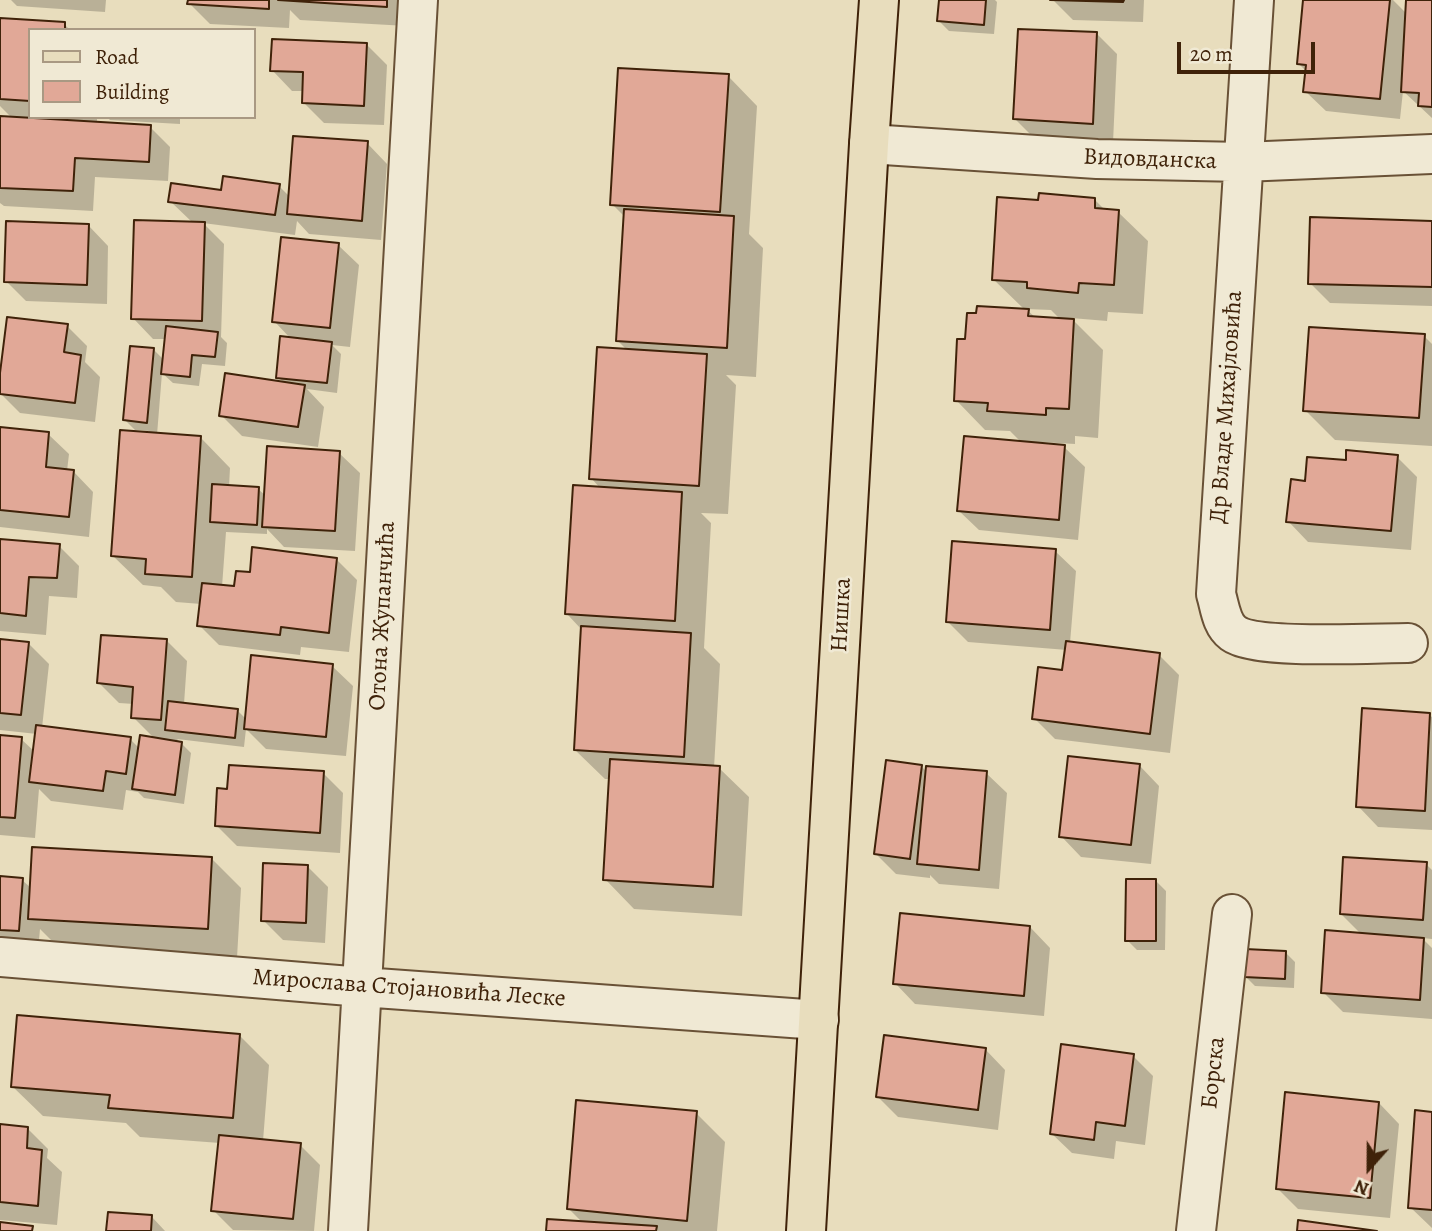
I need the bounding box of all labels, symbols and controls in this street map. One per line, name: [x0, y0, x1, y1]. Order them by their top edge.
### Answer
legend: [28, 28, 256, 119]
scale bar: [1180, 28, 1318, 72]
text: 20 m: [1190, 40, 1233, 68]
text: Road: [95, 43, 139, 71]
text: Building: [95, 78, 169, 106]
street label: Видовданска: [1083, 143, 1217, 177]
street label: Др Владе Михајловића: [1204, 290, 1250, 524]
street label: Отона Жупанчића: [364, 521, 402, 711]
street label: Нишка: [826, 577, 858, 653]
street label: Мирослава Стојановића Леске: [251, 964, 567, 1014]
street label: Борска: [1196, 1035, 1232, 1111]
north arrow: [1334, 1133, 1404, 1203]
text: N: [1350, 1173, 1373, 1202]

